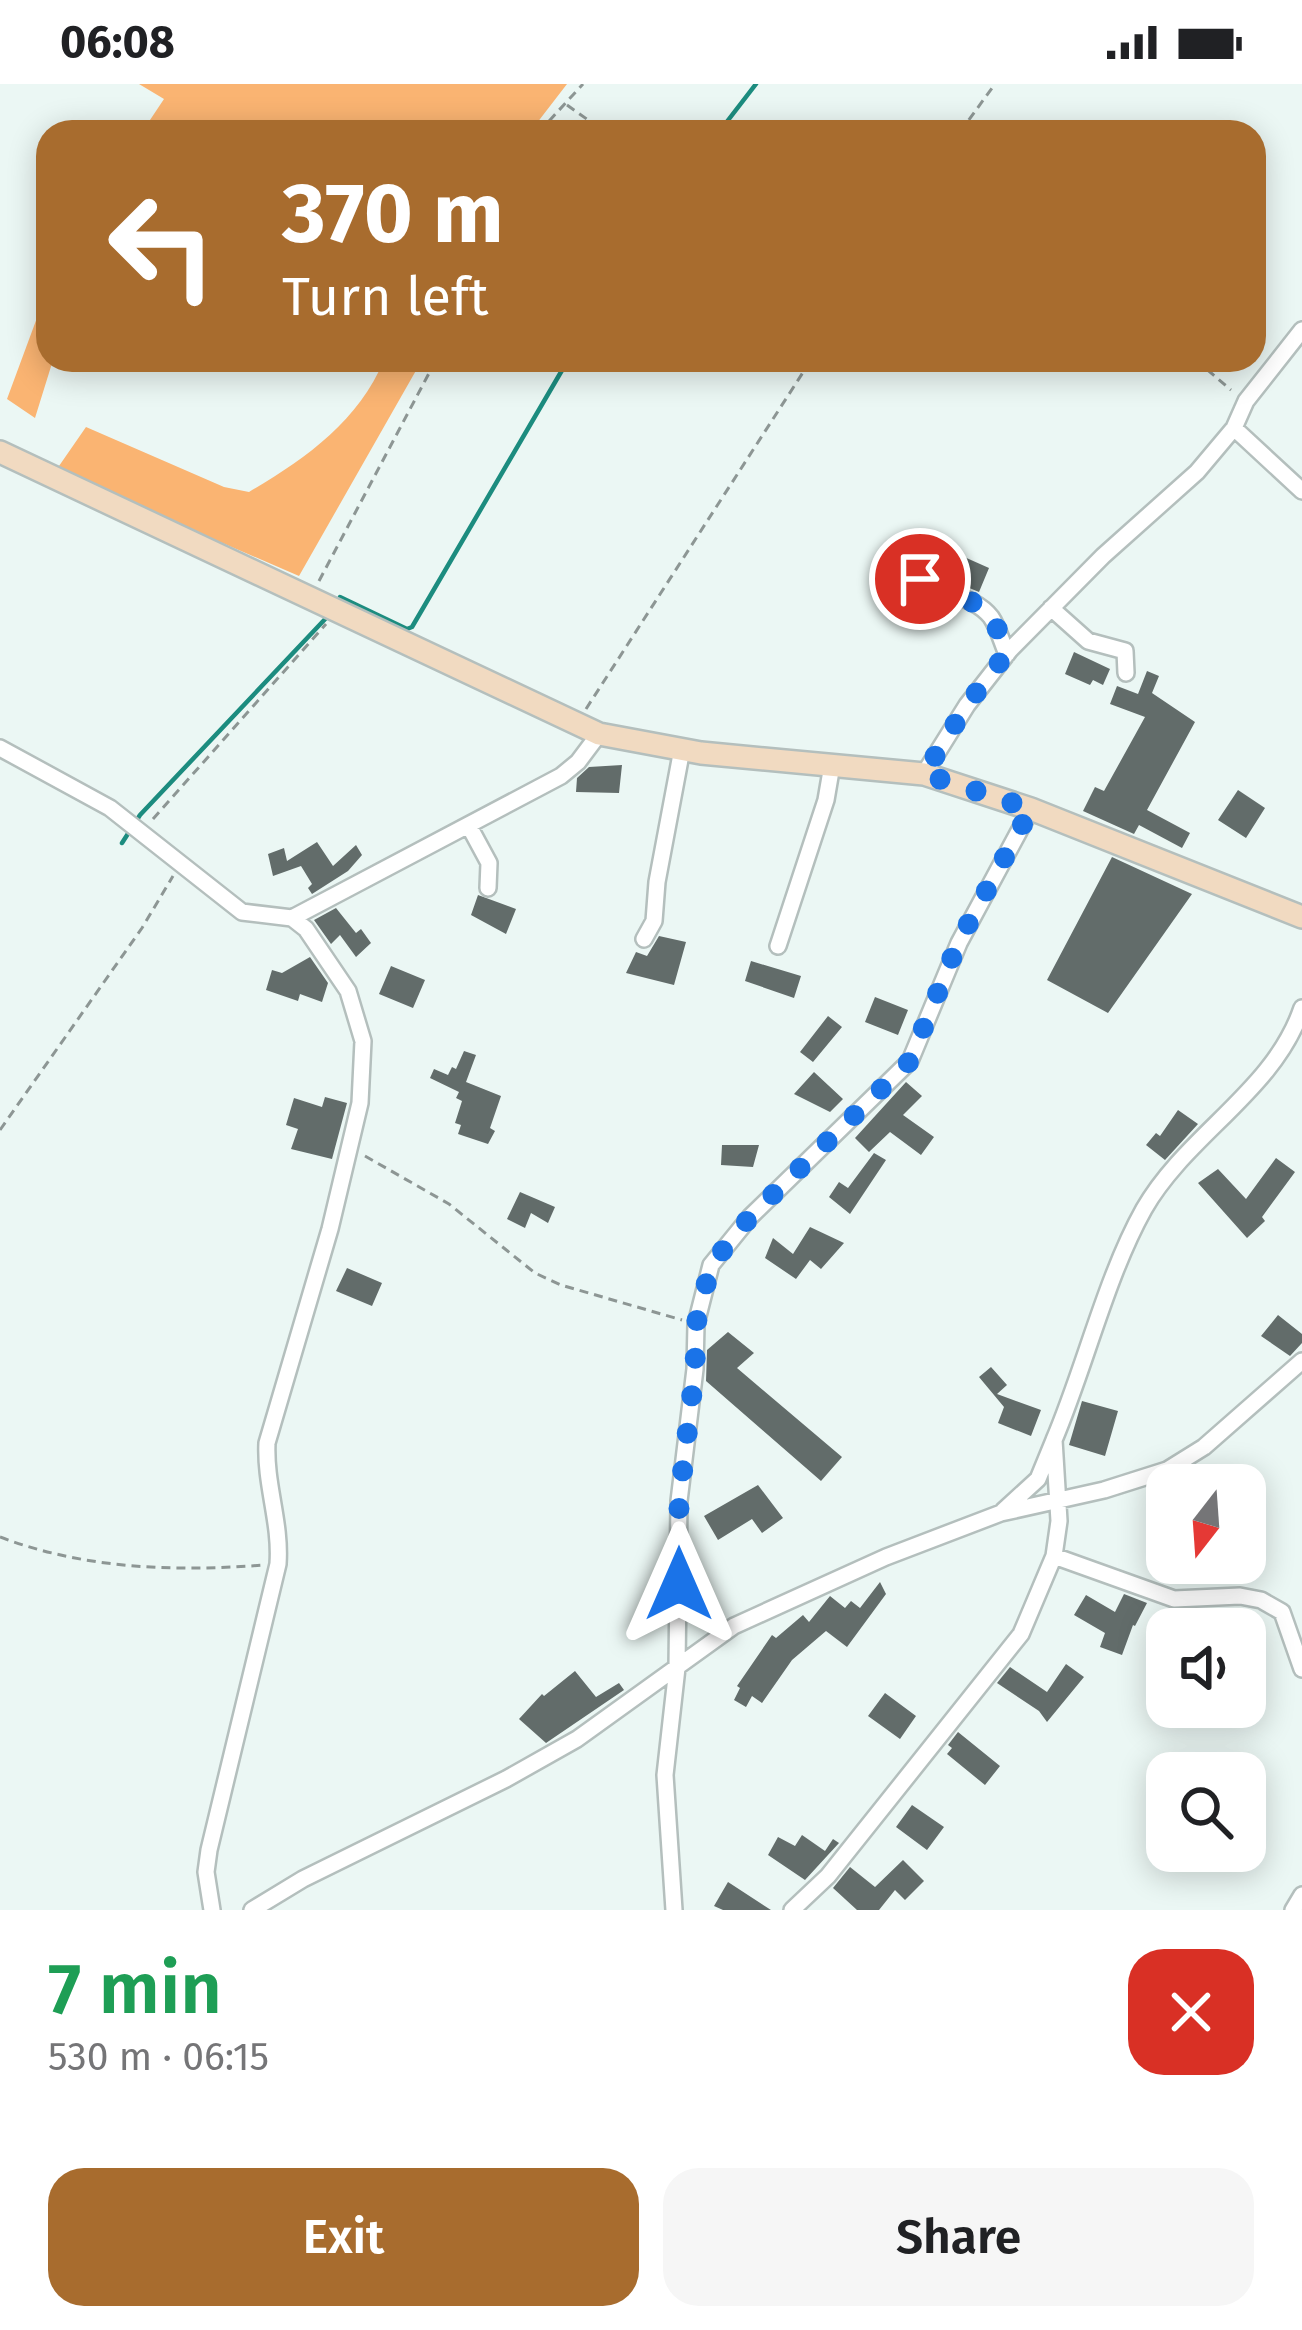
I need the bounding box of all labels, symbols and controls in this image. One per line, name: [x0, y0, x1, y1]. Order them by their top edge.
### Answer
text: 06:08: [60, 15, 175, 69]
text: 370 m: [282, 163, 504, 264]
icon: left: [84, 168, 240, 324]
text: Turn left: [282, 265, 489, 329]
pin: [869, 528, 971, 630]
icon: arrive: [887, 546, 953, 612]
north arrow: [1146, 1464, 1266, 1584]
map controls: [1146, 1464, 1266, 1872]
position arrow: [616, 1521, 742, 1647]
button: sound: [1146, 1608, 1266, 1728]
button: search: [1146, 1752, 1266, 1872]
text: 7 min: [48, 1946, 222, 2032]
button: close: [1128, 1949, 1254, 2075]
text: 530 m · 06:15: [48, 2034, 269, 2080]
button: Exit: [48, 2168, 639, 2306]
button: Share: [663, 2168, 1254, 2306]

